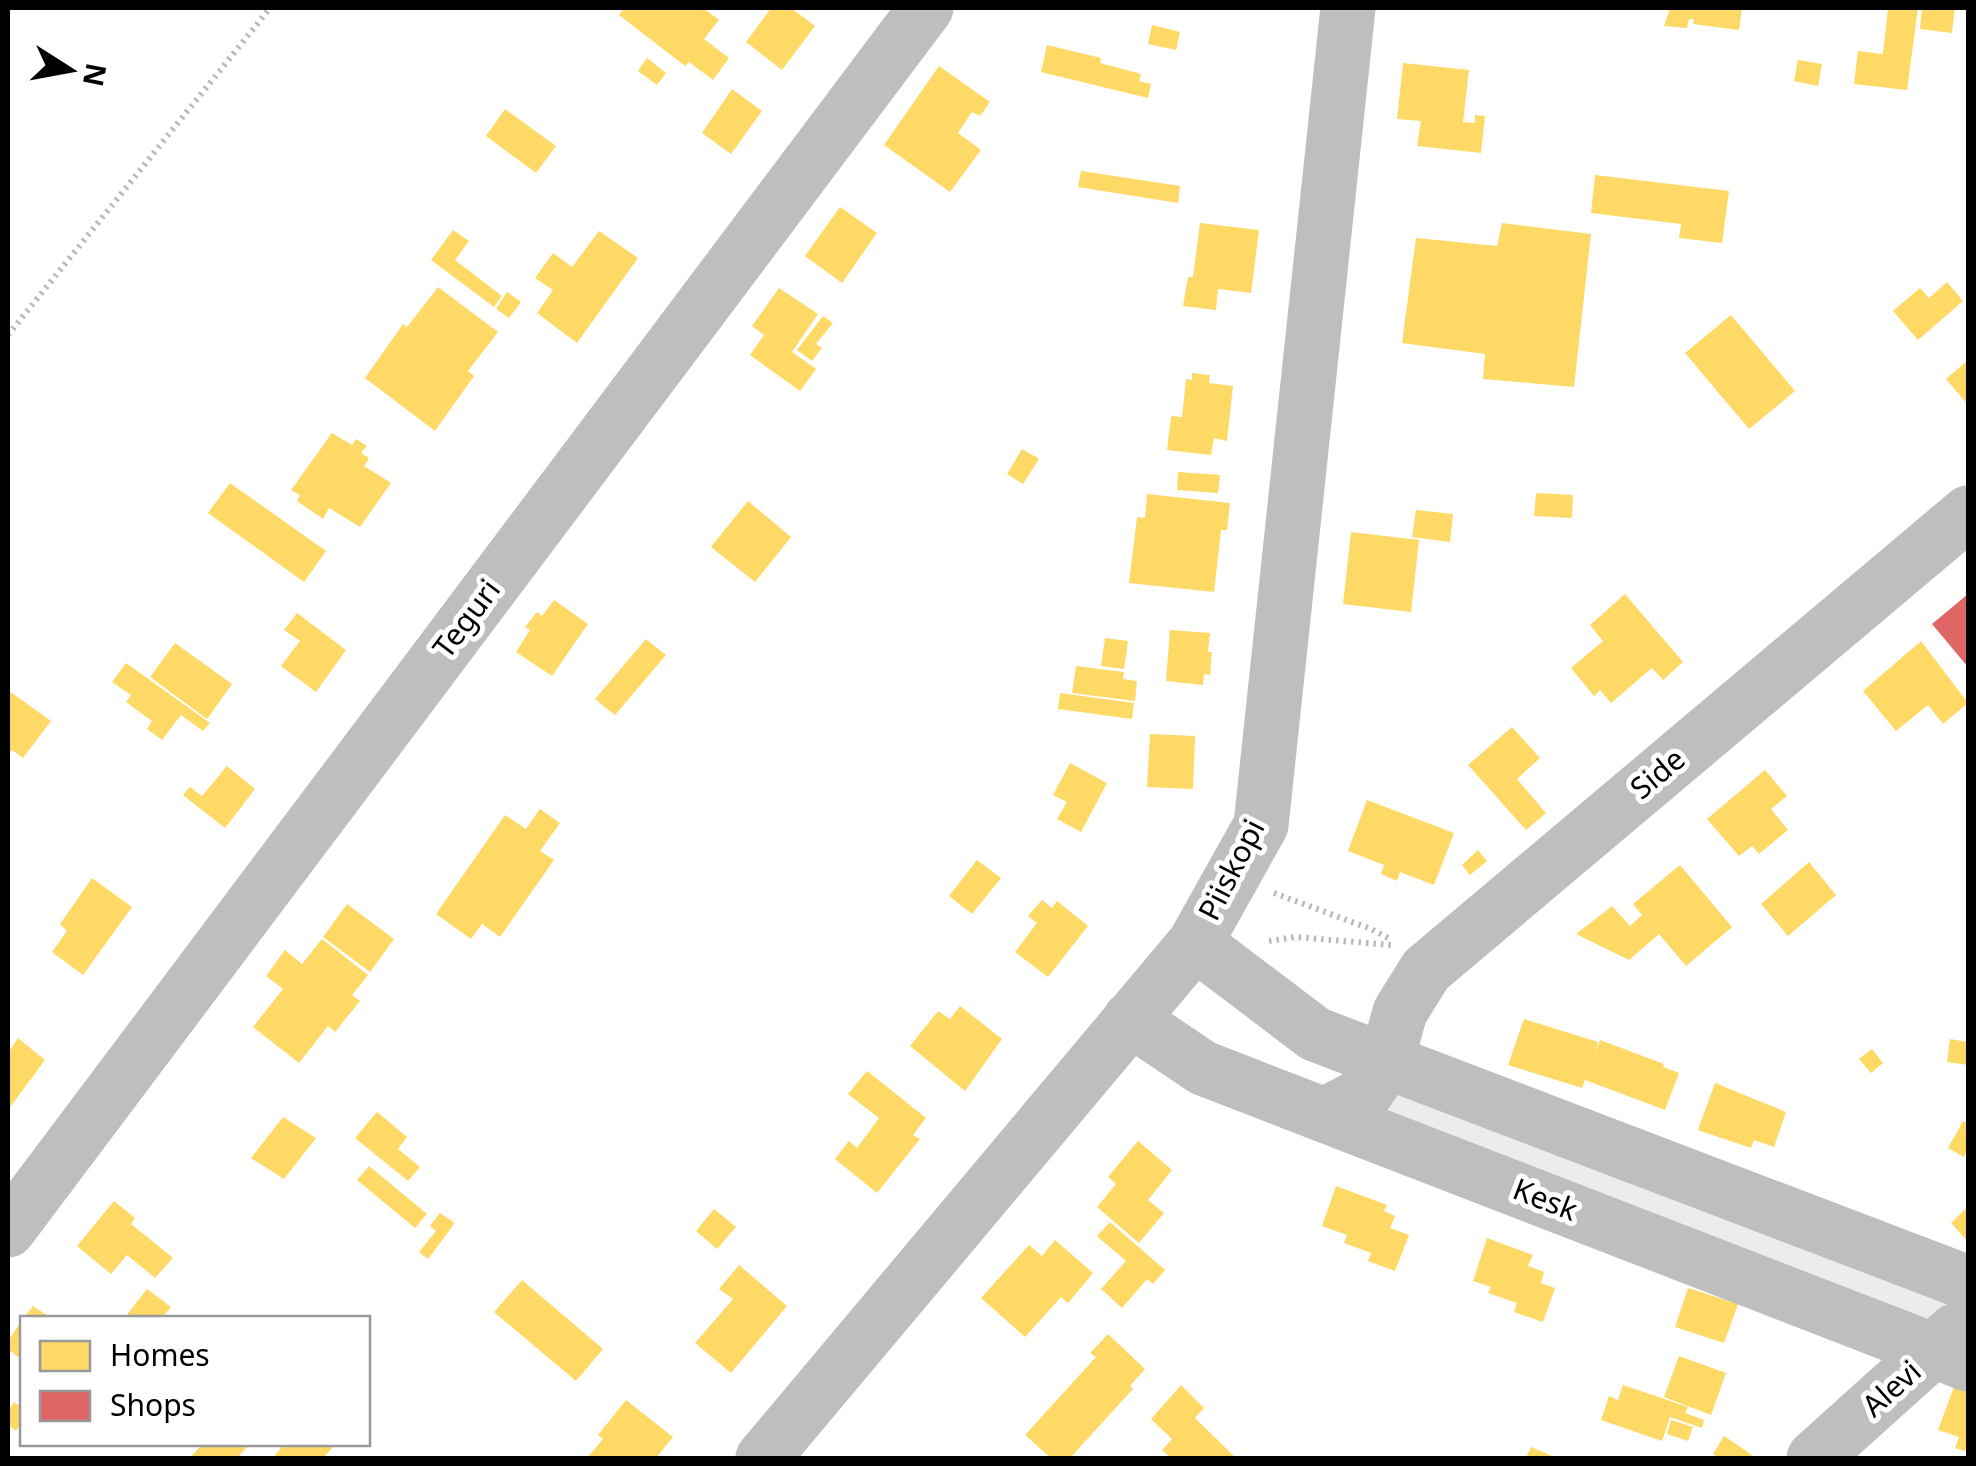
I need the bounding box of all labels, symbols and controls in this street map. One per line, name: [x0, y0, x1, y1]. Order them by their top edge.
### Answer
north arrow: [20, 20, 120, 120]
text: N: [75, 60, 116, 90]
street label: Teguri: [423, 570, 509, 666]
street label: Side: [1621, 738, 1693, 808]
street label: Piiskopi: [1188, 812, 1274, 927]
street label: Kesk: [1507, 1168, 1584, 1230]
legend: [20, 1316, 370, 1446]
text: Homes: [110, 1334, 210, 1375]
street label: Alevi: [1853, 1350, 1929, 1425]
text: Shops: [110, 1384, 196, 1425]

